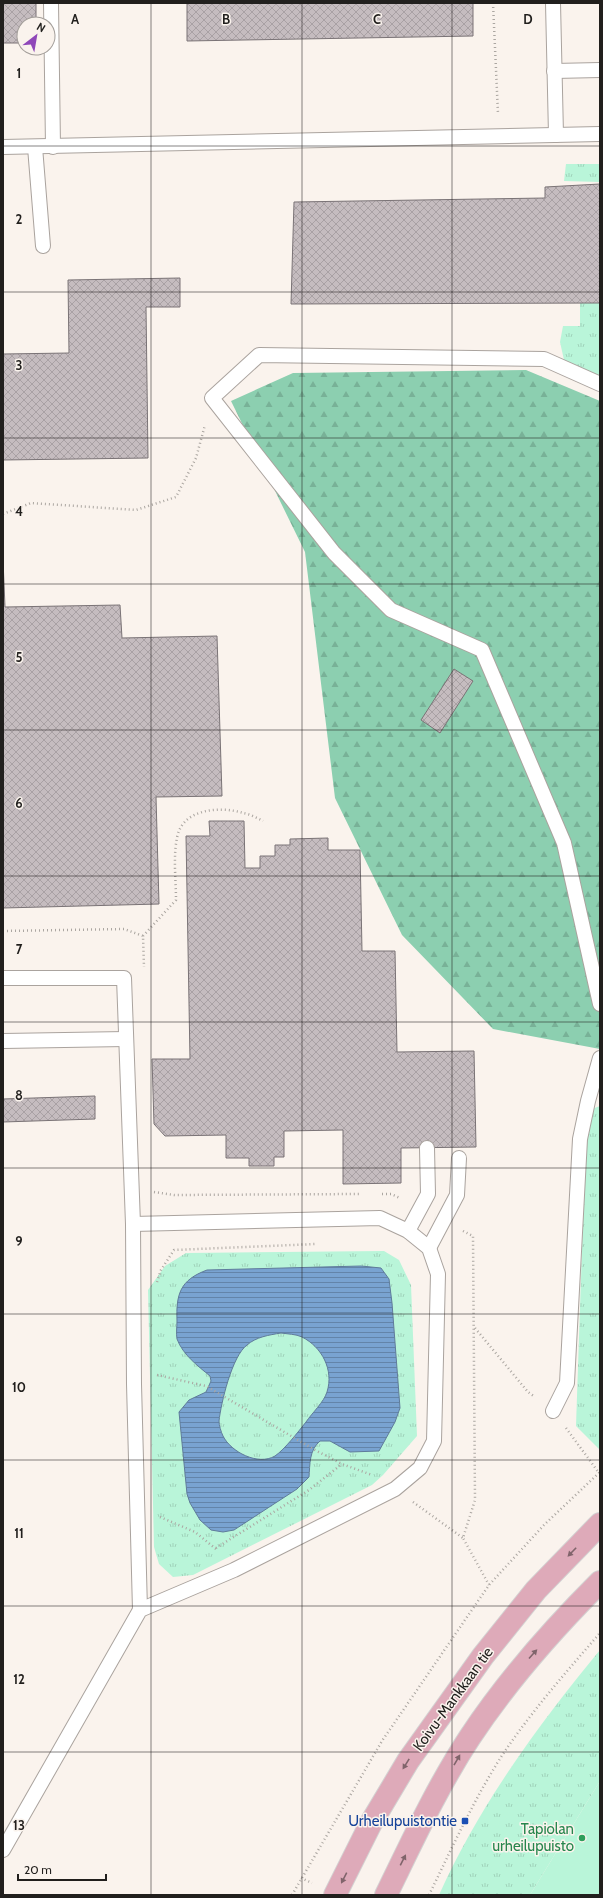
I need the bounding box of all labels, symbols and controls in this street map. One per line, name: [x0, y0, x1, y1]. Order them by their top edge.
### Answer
text: A: [71, 11, 80, 27]
text: B: [222, 11, 230, 27]
text: C: [373, 11, 381, 27]
text: D: [523, 11, 533, 27]
north arrow: [16, 16, 56, 56]
text: N: [34, 19, 48, 35]
text: 1: [17, 65, 21, 81]
text: 2: [16, 211, 23, 227]
text: 3: [15, 357, 23, 373]
text: 4: [15, 503, 23, 519]
text: 5: [16, 649, 23, 665]
text: 6: [15, 795, 23, 811]
text: 7: [16, 941, 23, 957]
text: 8: [15, 1087, 23, 1103]
text: 9: [15, 1233, 23, 1249]
text: 10: [12, 1379, 26, 1395]
text: 11: [14, 1525, 24, 1541]
one-way arrow: [568, 1547, 577, 1556]
street label: Koivu-Mankkaan tie: [409, 1643, 497, 1754]
one-way arrow: [528, 1649, 537, 1659]
text: 12: [13, 1671, 25, 1687]
one-way arrow: [453, 1754, 460, 1765]
one-way arrow: [403, 1758, 410, 1770]
place label: Urheilupuistontie: [348, 1812, 457, 1830]
marker: Urheilupuistontie: [460, 1816, 470, 1826]
text: 13: [13, 1817, 25, 1833]
place label: Tapiolan urheilupuisto: [492, 1820, 574, 1855]
marker: Tapiolan urheilupuisto: [577, 1833, 587, 1843]
one-way arrow: [400, 1854, 406, 1866]
scale bar: [18, 1856, 106, 1882]
text: 20 m: [24, 1862, 52, 1877]
one-way arrow: [341, 1872, 347, 1884]

